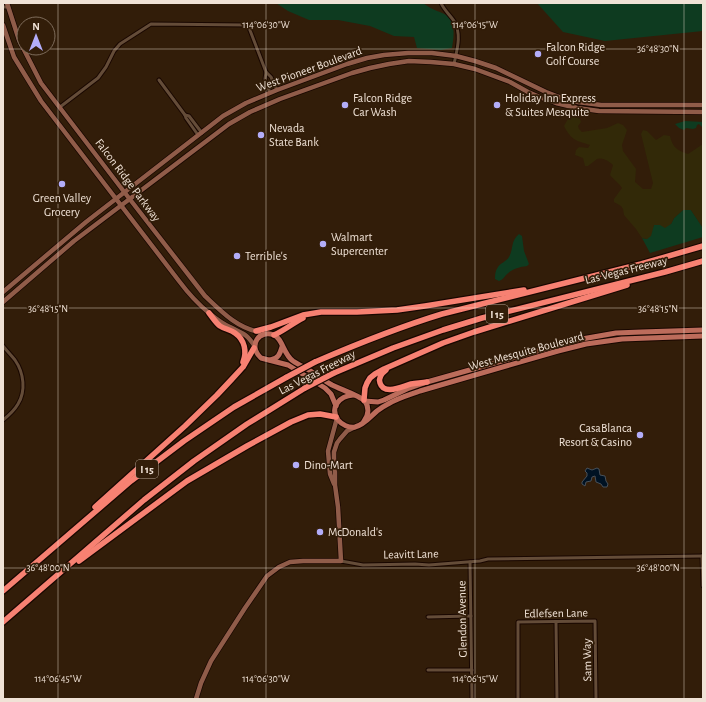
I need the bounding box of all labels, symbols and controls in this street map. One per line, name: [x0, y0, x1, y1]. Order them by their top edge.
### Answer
north arrow: [16, 16, 56, 56]
text: 114°06'30"W: [242, 20, 290, 30]
text: 114°06'15"W: [452, 20, 498, 30]
text: N: [32, 21, 40, 32]
place label: Falcon Ridge Golf Course: [546, 41, 605, 67]
street label: West Pioneer Boulevard: [255, 44, 363, 94]
text: 36°48'30"N: [637, 44, 679, 54]
marker: Falcon Ridge Golf Course: [533, 49, 543, 59]
place label: Falcon Ridge Car Wash: [353, 92, 412, 118]
place label: Holiday Inn Express & Suites Mesquite: [505, 92, 596, 118]
marker: Falcon Ridge Car Wash: [340, 100, 350, 110]
marker: Holiday Inn Express & Suites Mesquite: [492, 100, 502, 110]
place label: Nevada State Bank: [269, 122, 319, 148]
marker: Nevada State Bank: [256, 130, 266, 140]
street label: Falcon Ridge Parkway: [92, 136, 163, 224]
marker: Green Valley Grocery: [57, 179, 67, 189]
place label: Green Valley Grocery: [33, 192, 91, 219]
place label: Walmart Supercenter: [331, 231, 388, 257]
marker: Walmart Supercenter: [318, 239, 328, 249]
place label: Terrible's: [245, 250, 287, 262]
marker: Terrible's: [232, 251, 242, 261]
street label: Las Vegas Freeway: [584, 254, 669, 287]
text: 36°48'15"N: [28, 304, 68, 314]
text: 36°48'15"N: [638, 304, 678, 314]
road number: I 15: [486, 305, 508, 323]
street label: West Mesquite Boulevard: [467, 330, 585, 372]
street label: Las Vegas Freeway: [277, 348, 358, 397]
place label: CasaBlanca Resort & Casino: [559, 422, 632, 448]
marker: CasaBlanca Resort & Casino: [635, 430, 645, 440]
place label: Dino-Mart: [304, 459, 353, 471]
road number: I 15: [136, 460, 158, 478]
marker: Dino-Mart: [291, 460, 301, 470]
place label: McDonald's: [328, 526, 382, 538]
marker: McDonald's: [315, 527, 325, 537]
street label: Leavitt Lane: [383, 548, 439, 560]
text: 36°48'00"N: [26, 563, 70, 573]
text: 36°48'00"N: [636, 563, 680, 573]
street label: Glendon Avenue: [455, 580, 469, 658]
street label: Edlefsen Lane: [524, 606, 588, 620]
street label: Sam Way: [581, 638, 594, 682]
text: 114°06'45"W: [34, 674, 82, 684]
text: 114°06'30"W: [242, 674, 290, 684]
text: 114°06'15"W: [452, 674, 498, 684]

